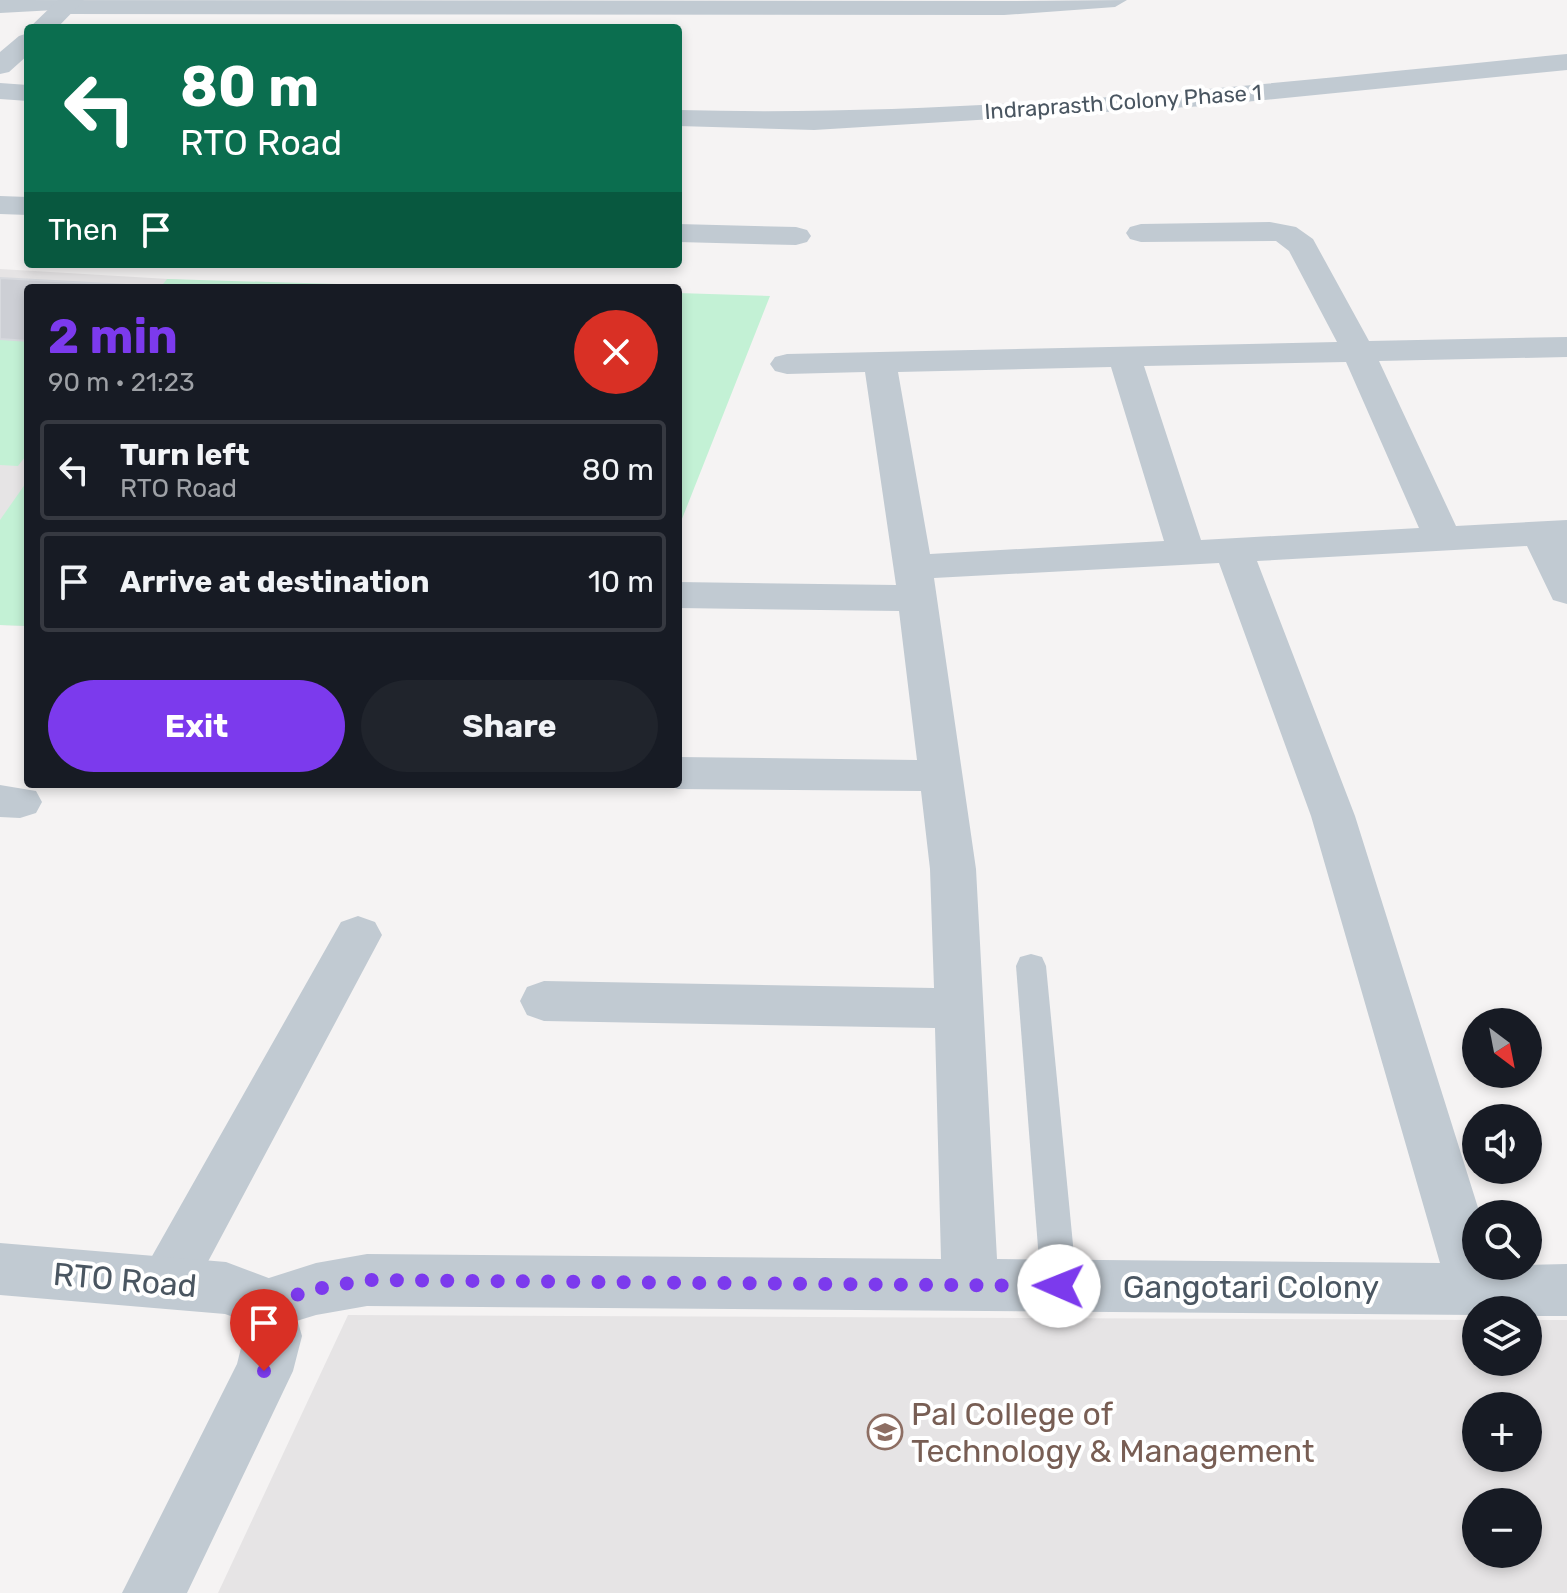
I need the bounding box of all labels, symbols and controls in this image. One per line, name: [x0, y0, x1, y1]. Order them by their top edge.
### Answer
text: 80 m: [180, 54, 319, 120]
icon: left: [48, 56, 152, 160]
street label: Indraprasth Colony Phase 1: [983, 79, 1263, 125]
text: RTO Road: [180, 121, 342, 164]
icon: arrive: [134, 208, 178, 252]
text: Then: [48, 212, 118, 248]
text: 2 min: [48, 308, 178, 365]
button: close: [574, 310, 658, 394]
text: 90 m · 21:23: [48, 367, 195, 398]
text: Turn left: [120, 437, 250, 473]
icon: left: [52, 448, 96, 492]
text: 80 m: [582, 452, 654, 488]
text: RTO Road: [120, 473, 237, 504]
icon: arrive: [52, 560, 96, 604]
text: Arrive at destination: [120, 564, 430, 600]
text: 10 m: [588, 564, 654, 600]
button: Exit: [48, 680, 345, 772]
button: Share: [361, 680, 658, 772]
north arrow: [1462, 1008, 1542, 1088]
map controls: [1462, 1008, 1542, 1568]
button: sound: [1462, 1104, 1542, 1184]
button: search: [1462, 1200, 1542, 1280]
position arrow: [1017, 1244, 1101, 1328]
street label: RTO Road: [52, 1255, 198, 1305]
street label: Gangotari Colony: [1123, 1268, 1379, 1306]
pin: [230, 1289, 298, 1371]
button: layers: [1462, 1296, 1542, 1376]
icon: arrive: [242, 1301, 286, 1345]
button: +: [1462, 1392, 1542, 1472]
place label: Pal College of Technology & Management: [911, 1395, 1314, 1470]
school or university icon: Pal College of Technology & Management: [866, 1413, 904, 1451]
button: −: [1462, 1488, 1542, 1568]

